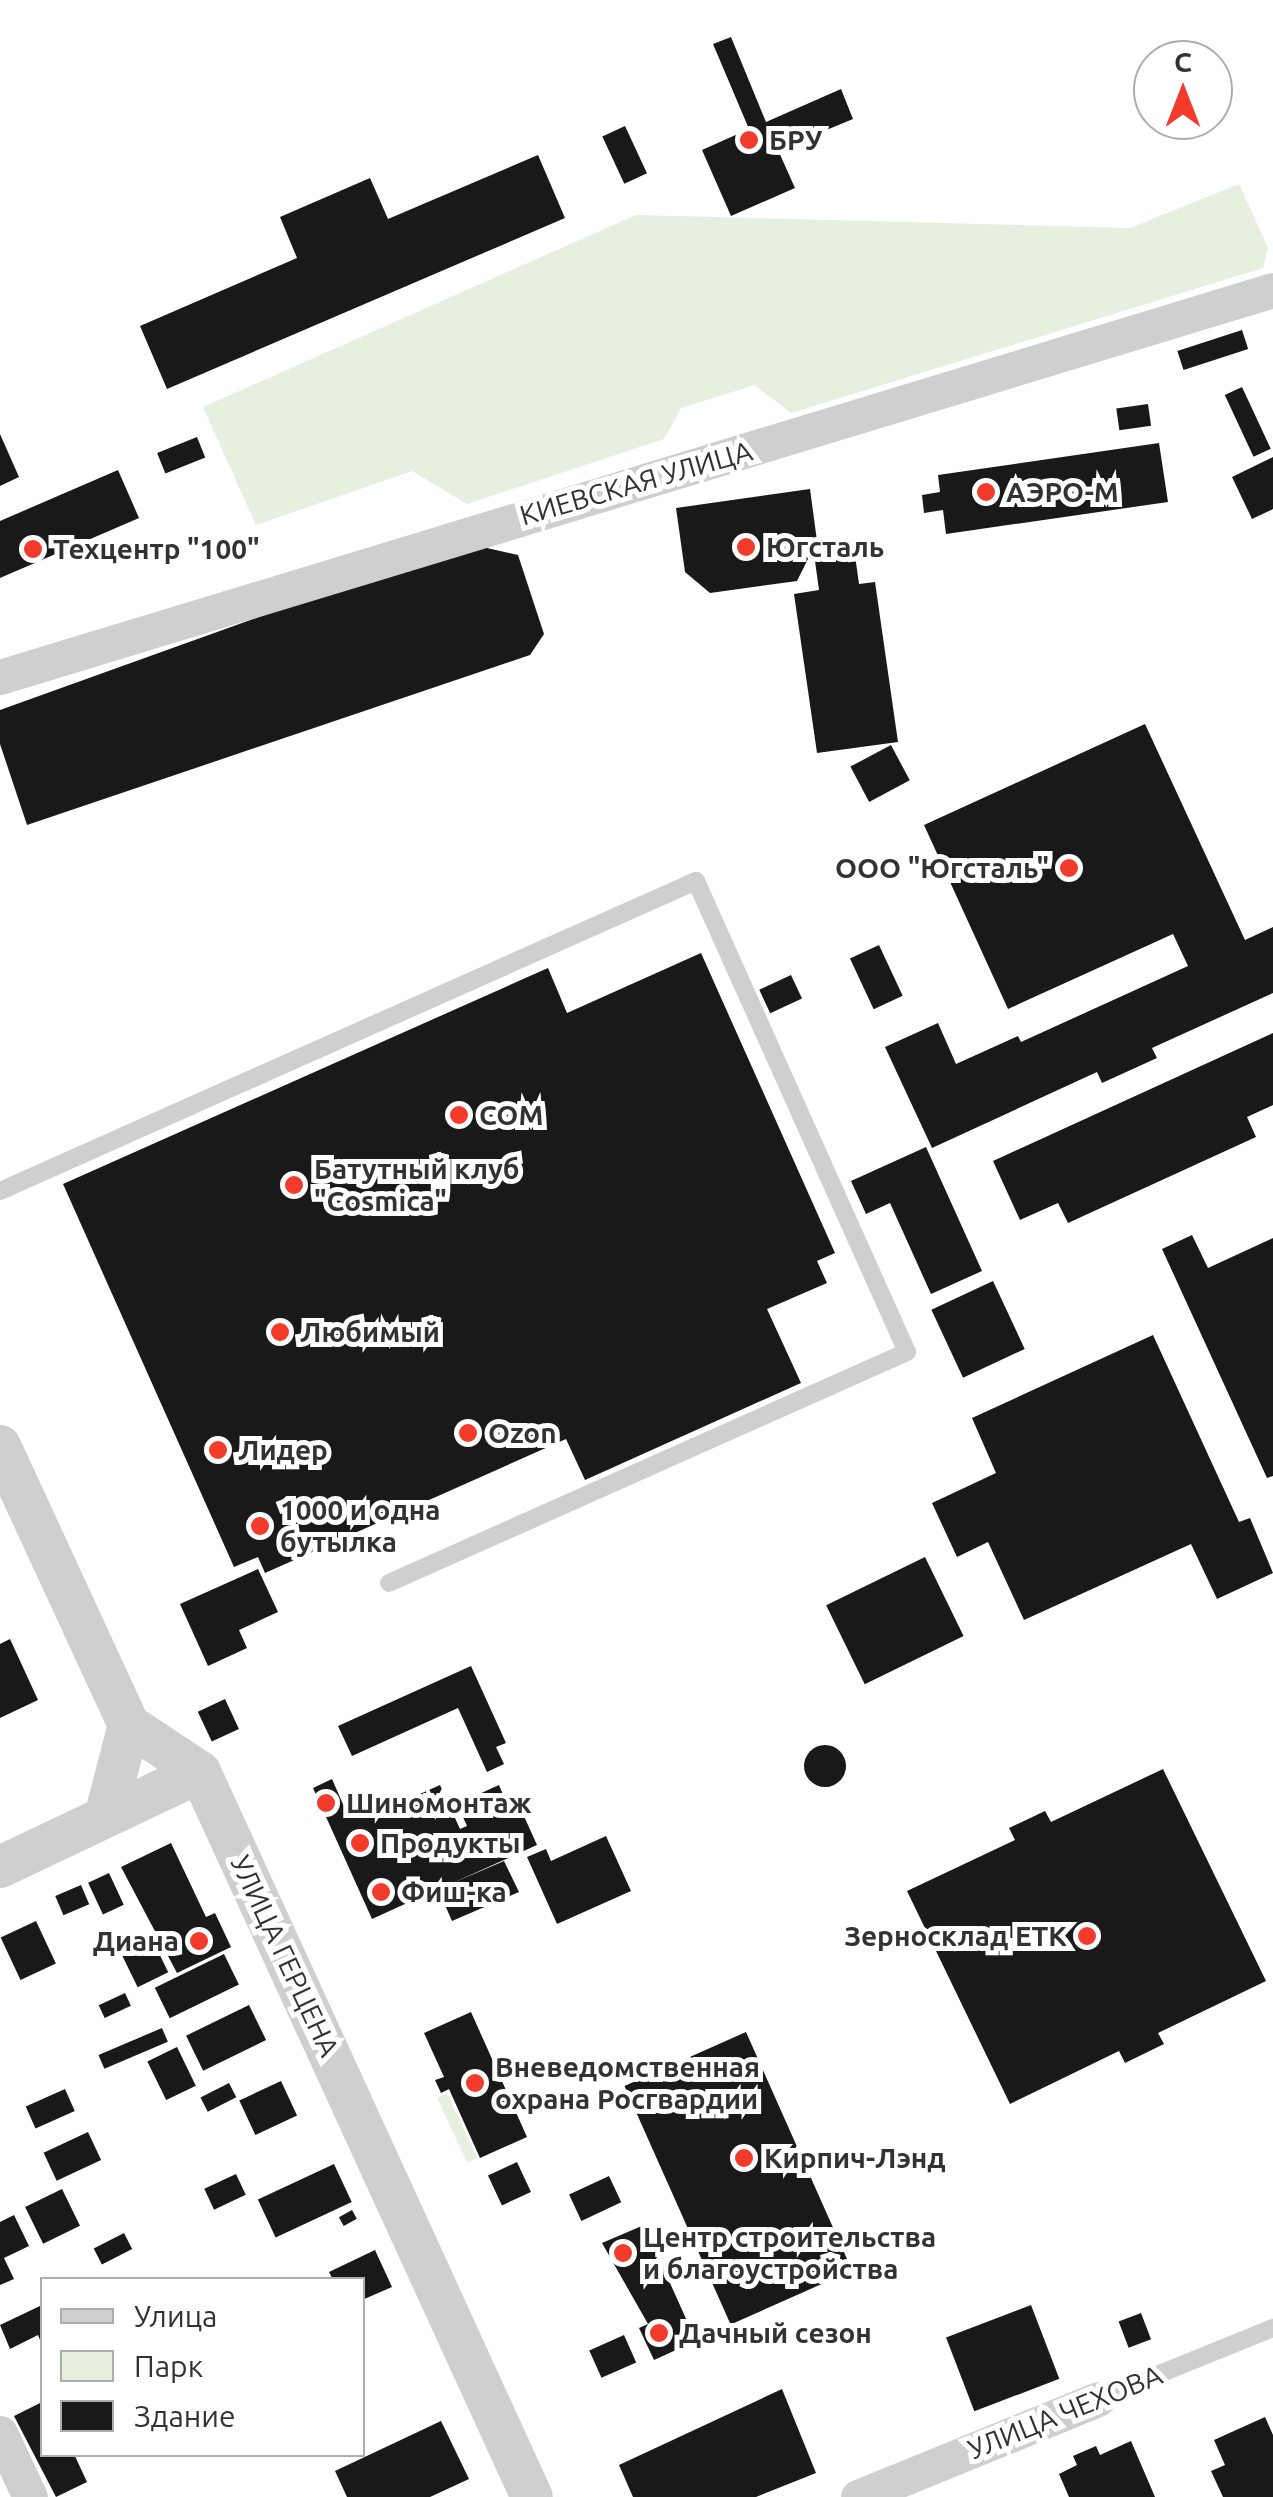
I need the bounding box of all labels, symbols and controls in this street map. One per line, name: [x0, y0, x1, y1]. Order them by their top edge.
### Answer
north arrow: [1133, 40, 1233, 140]
text: С: [1174, 46, 1192, 77]
place label: БРУ: [769, 123, 822, 157]
marker: БРУ: [738, 129, 760, 151]
street label: КИЕВСКАЯ УЛИЦА: [516, 434, 756, 532]
place label: АЭРО-М: [1006, 475, 1119, 509]
marker: АЭРО-М: [975, 481, 997, 503]
place label: Югсталь: [766, 530, 884, 564]
place label: Техцентр "100": [53, 532, 260, 566]
marker: Югсталь: [735, 536, 757, 558]
marker: Техцентр "100": [22, 538, 44, 560]
place label: ООО "Югсталь": [835, 851, 1049, 885]
marker: ООО "Югсталь": [1058, 857, 1080, 879]
place label: СОМ: [479, 1098, 543, 1132]
marker: СОМ: [448, 1104, 470, 1126]
place label: Батутный клуб "Cosmica": [314, 1152, 520, 1218]
marker: Батутный клуб "Cosmica": [283, 1174, 305, 1196]
place label: Любимый: [300, 1315, 440, 1349]
marker: Любимый: [269, 1321, 291, 1343]
place label: Ozon: [488, 1416, 557, 1450]
marker: Ozon: [457, 1422, 479, 1444]
place label: Лидер: [238, 1433, 328, 1467]
marker: Лидер: [207, 1439, 229, 1461]
place label: 1000 и одна бутылка: [280, 1493, 441, 1559]
marker: 1000 и одна бутылка: [249, 1515, 271, 1537]
place label: Шиномонтаж: [346, 1786, 532, 1820]
marker: Шиномонтаж: [315, 1792, 337, 1814]
place label: Продукты: [380, 1826, 521, 1860]
marker: Продукты: [349, 1832, 371, 1854]
street label: УЛИЦА ГЕРЦЕНА: [224, 1850, 346, 2062]
place label: Фиш-ка: [401, 1875, 507, 1909]
marker: Фиш-ка: [370, 1881, 392, 1903]
place label: Зерносклад ЕТК: [844, 1919, 1067, 1953]
place label: Диана: [93, 1924, 179, 1958]
marker: Зерносклад ЕТК: [1076, 1925, 1098, 1947]
marker: Диана: [188, 1930, 210, 1952]
place label: Вневедомственная охрана Росгвардии: [495, 2050, 760, 2116]
marker: Вневедомственная охрана Росгвардии: [464, 2072, 486, 2094]
place label: Кирпич-Лэнд: [764, 2141, 946, 2175]
marker: Кирпич-Лэнд: [733, 2147, 755, 2169]
place label: Центр строительства и благоустройства: [643, 2220, 936, 2286]
marker: Центр строительства и благоустройства: [612, 2242, 634, 2264]
legend: [40, 2277, 365, 2457]
text: Улица: [134, 2299, 218, 2333]
place label: Дачный сезон: [679, 2316, 872, 2350]
marker: Дачный сезон: [648, 2322, 670, 2344]
text: Парк: [134, 2349, 203, 2383]
street label: УЛИЦА ЧЕХОВА: [963, 2358, 1167, 2466]
text: Здание: [134, 2399, 236, 2433]

